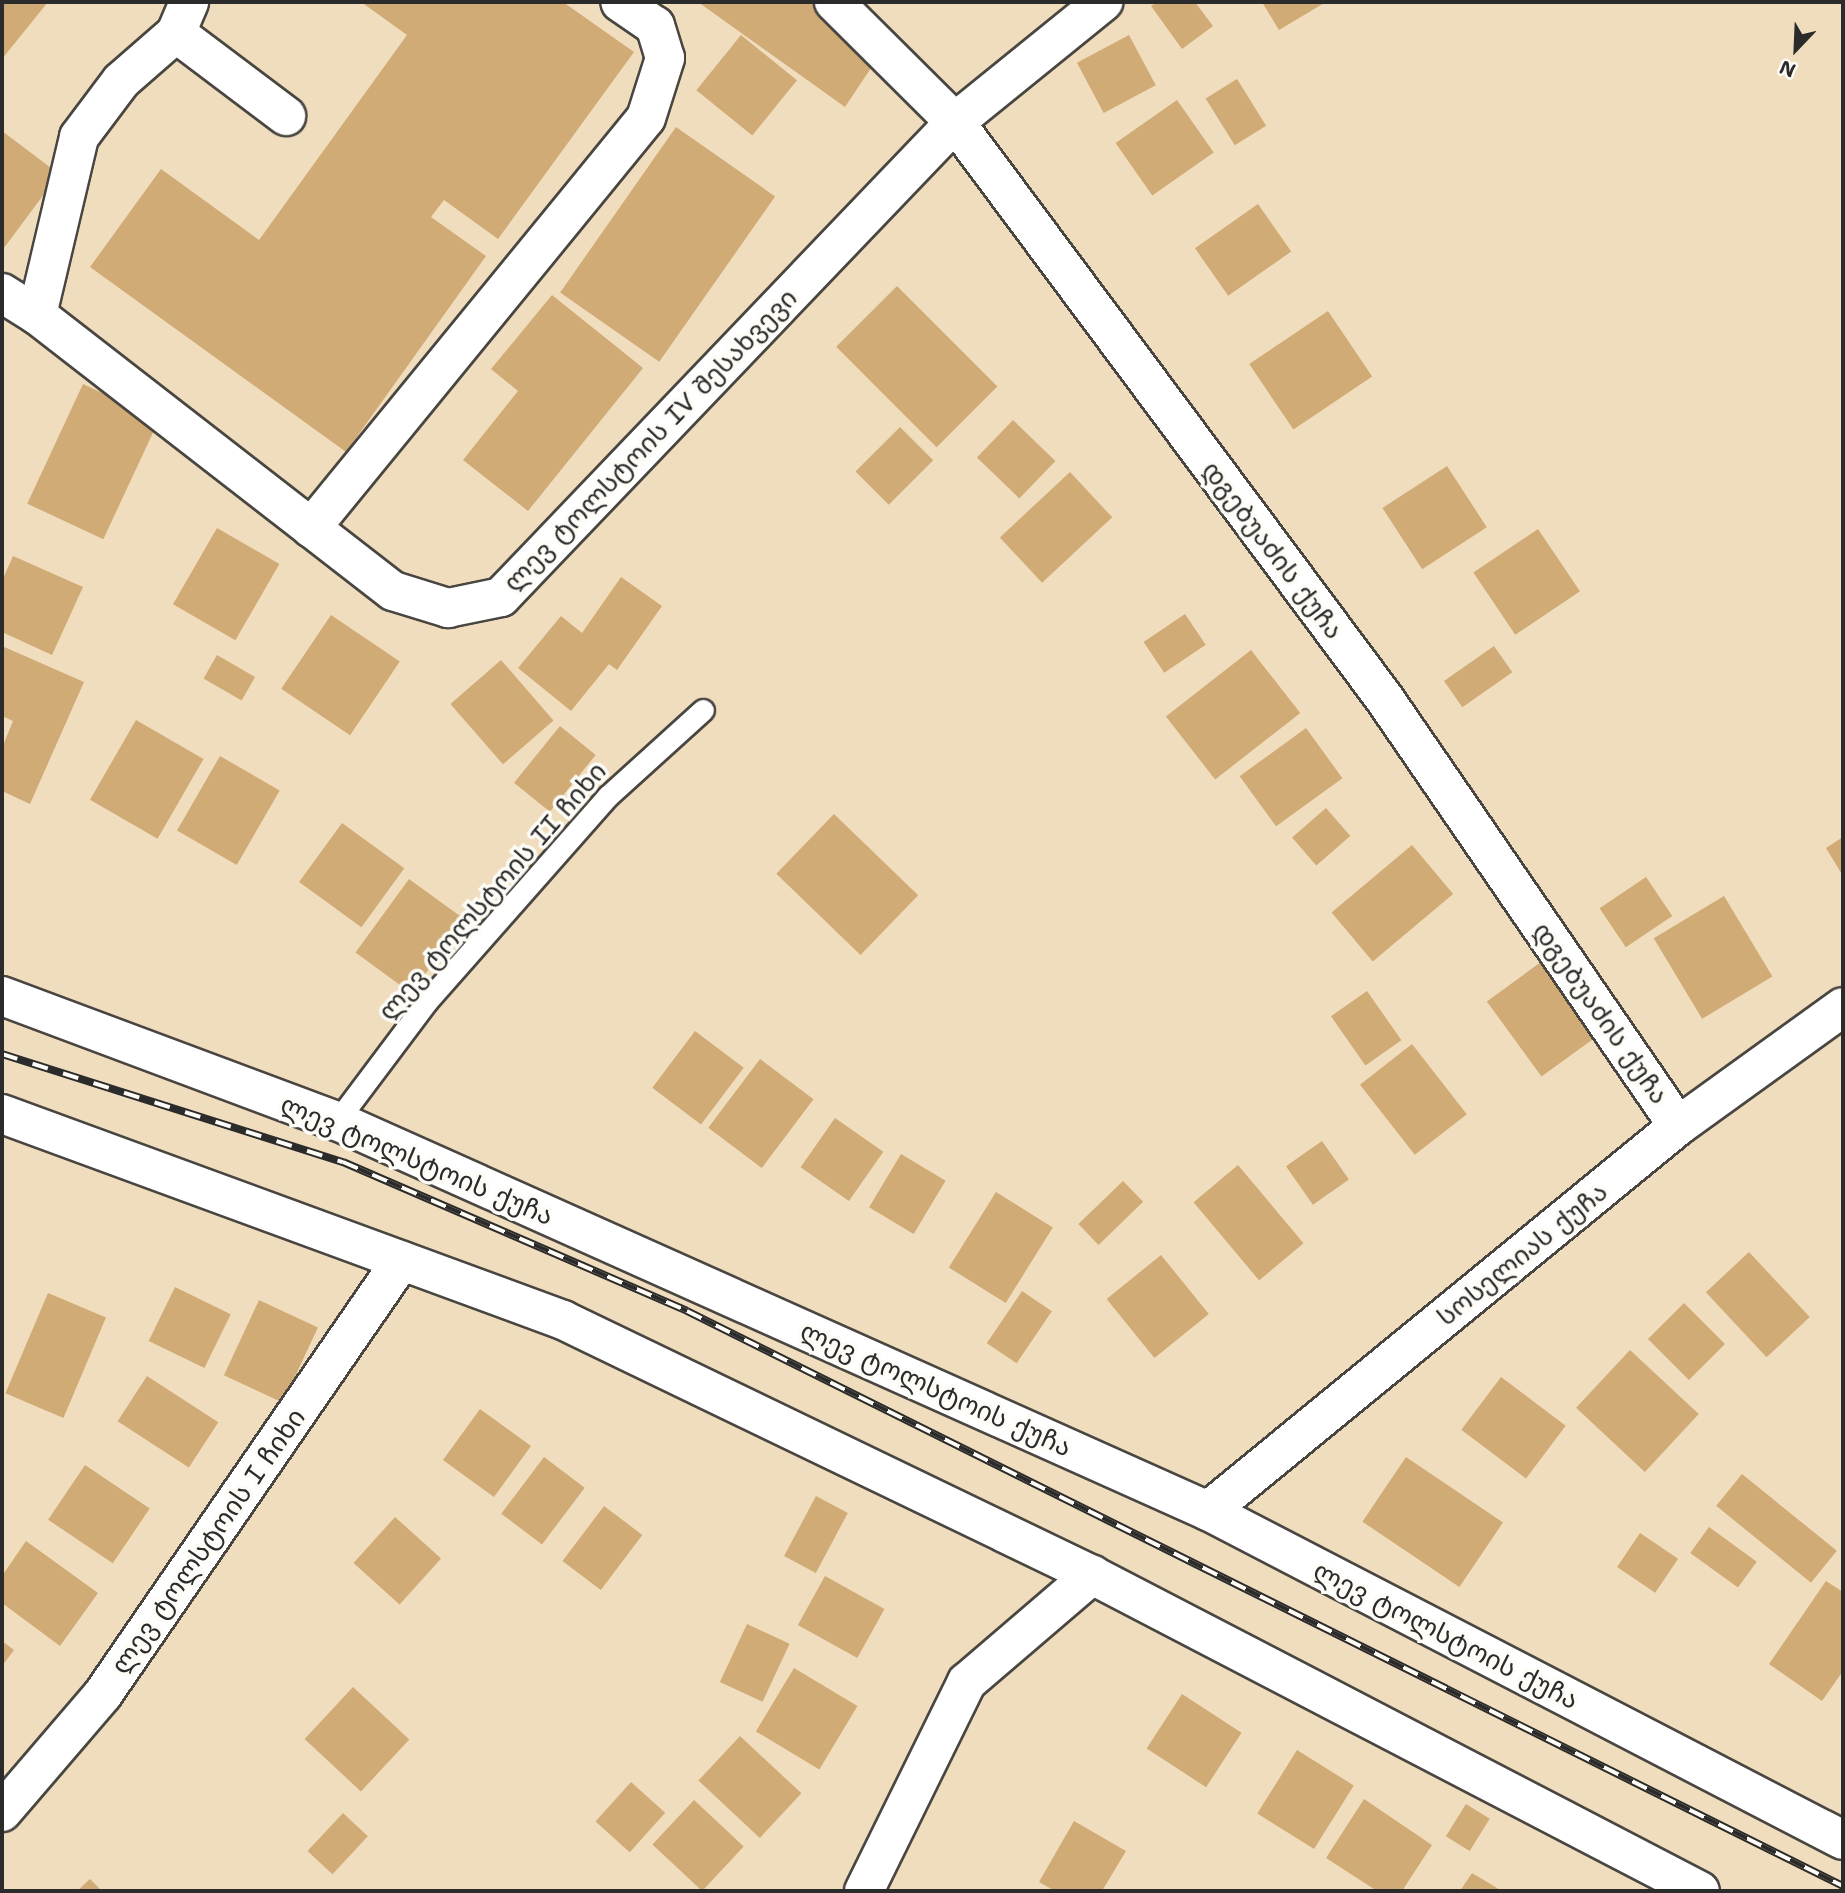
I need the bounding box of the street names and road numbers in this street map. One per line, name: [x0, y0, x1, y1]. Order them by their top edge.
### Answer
street label: ლევ ტოლსტოის IV შესახვევი: [497, 282, 803, 598]
street label: დგებუაძის ქუჩა: [1196, 455, 1350, 645]
street label: ლევ ტოლსტოის II ჩიხი: [371, 756, 613, 1026]
street label: დგებუაძის ქუჩა: [1527, 916, 1675, 1110]
street label: ლევ ტოლსტოის ქუჩა: [276, 1088, 558, 1232]
street label: სოსელიას ქუჩა: [1431, 1176, 1613, 1332]
street label: ლევ ტოლსტოის ქუჩა: [796, 1315, 1076, 1463]
street label: ლევ ტოლსტოის I ჩიხი: [104, 1402, 312, 1680]
street label: ლევ ტოლსტოის ქუჩა: [1308, 1555, 1584, 1715]

